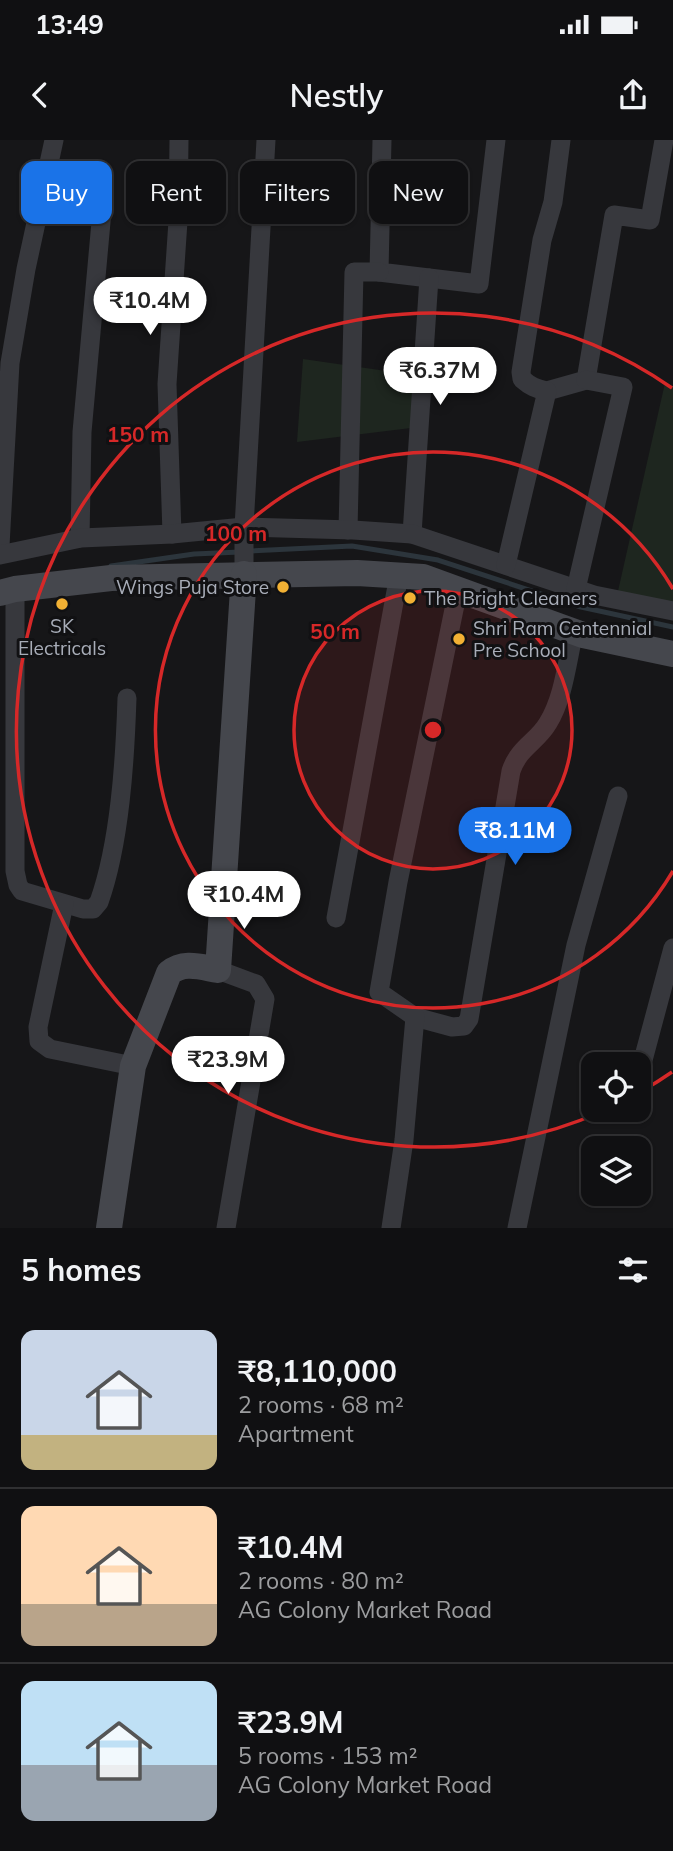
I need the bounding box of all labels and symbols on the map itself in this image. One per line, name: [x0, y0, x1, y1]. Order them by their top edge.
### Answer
pin: ₹10.4M: [93, 278, 207, 337]
pin: ₹6.37M: [383, 348, 497, 407]
text: 150 m: [107, 421, 169, 447]
text: 100 m: [205, 520, 267, 546]
place label: Wings Puja Store: [116, 575, 269, 599]
marker: Wings Puja Store: [275, 579, 291, 595]
place label: The Bright Cleaners: [424, 586, 597, 610]
marker: The Bright Cleaners: [402, 590, 418, 606]
marker: SK Electricals: [54, 596, 70, 612]
place label: SK Electricals: [18, 614, 106, 660]
place label: Shri Ram Centennial Pre School: [473, 616, 652, 662]
text: 50 m: [310, 618, 360, 644]
marker: Shri Ram Centennial Pre School: [451, 631, 467, 647]
centre of rings: [421, 718, 445, 742]
pin: ₹8.11M: [458, 808, 572, 867]
pin: ₹10.4M: [187, 872, 301, 931]
pin: ₹23.9M: [171, 1037, 285, 1096]

